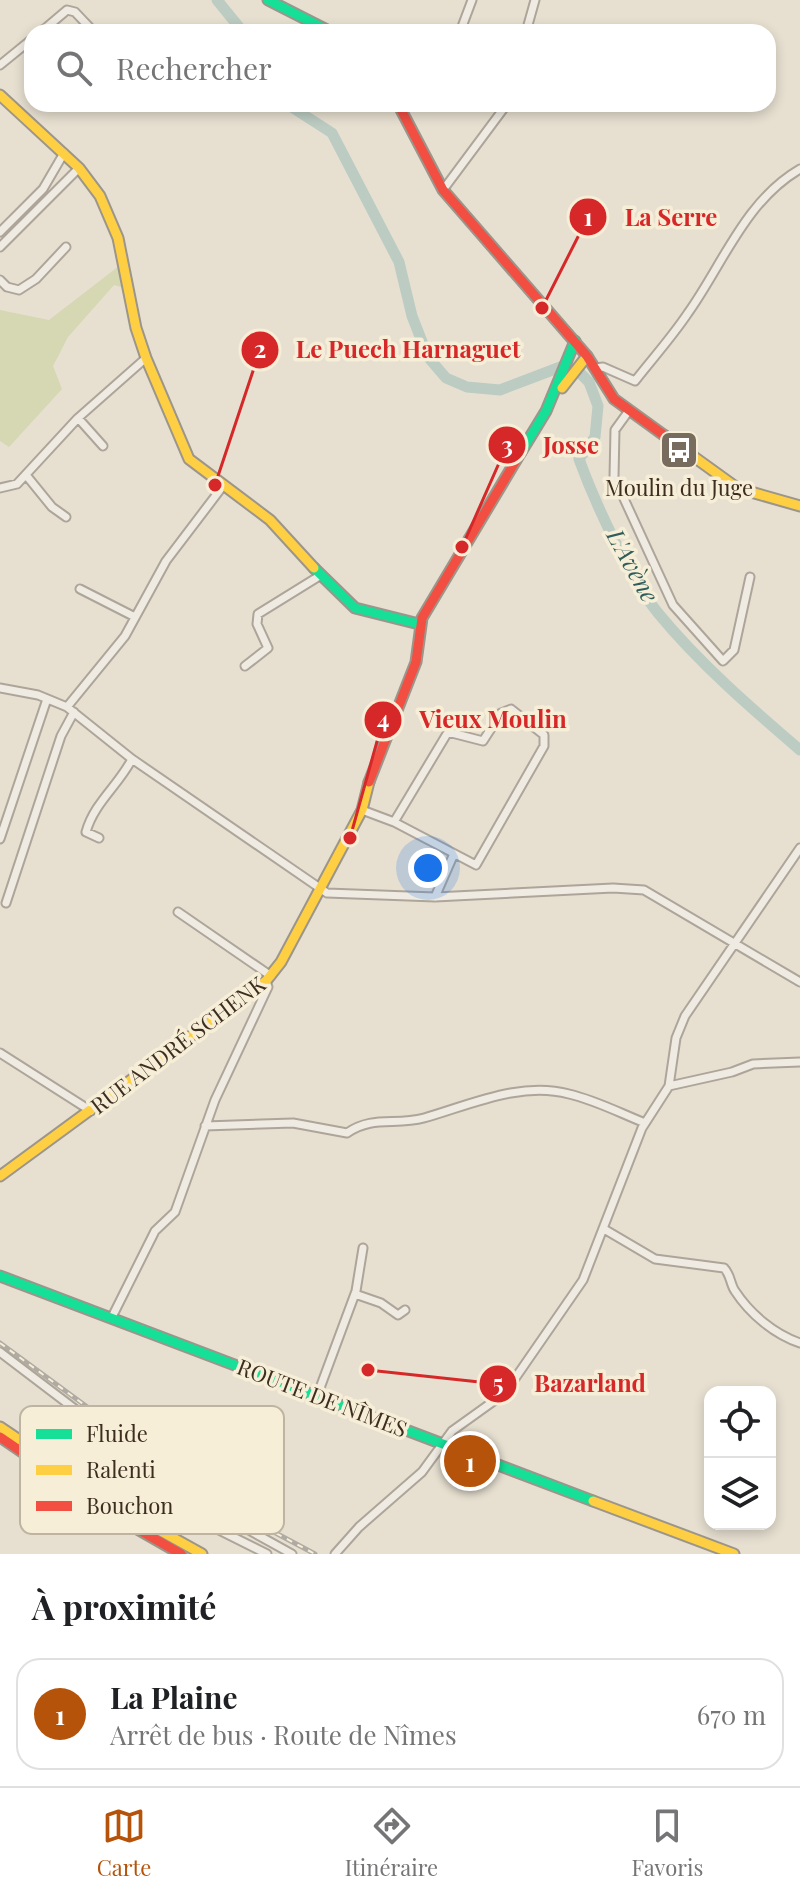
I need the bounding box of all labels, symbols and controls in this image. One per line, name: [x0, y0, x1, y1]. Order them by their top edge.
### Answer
search box: [24, 24, 776, 112]
icon: search: [52, 46, 96, 90]
text: Rechercher: [116, 48, 272, 88]
callout: La Serre: [568, 193, 733, 241]
text: 1: [583, 200, 593, 232]
text: La Serre: [625, 200, 717, 232]
callout: Le Puech Harnaguet: [240, 326, 536, 374]
text: 2: [254, 332, 266, 364]
text: Le Puech Harnaguet: [296, 332, 521, 364]
callout: Josse: [487, 421, 615, 469]
text: 3: [501, 428, 513, 460]
text: Josse: [542, 428, 599, 460]
bus stop icon: Moulin du Juge: [658, 429, 700, 471]
place label: Moulin du Juge: [605, 472, 753, 502]
water label: L'Avène: [600, 522, 667, 607]
callout: Vieux Moulin: [363, 696, 583, 744]
text: 4: [377, 702, 389, 734]
text: Vieux Moulin: [418, 702, 567, 734]
your location: [408, 848, 448, 888]
street label: RUE ANDRÉ SCHENK: [84, 968, 272, 1120]
street label: ROUTE DE NÎMES: [233, 1351, 412, 1443]
callout: Bazarland: [478, 1360, 662, 1408]
text: 5: [492, 1366, 504, 1398]
text: Bazarland: [534, 1366, 646, 1398]
map controls: [704, 1386, 776, 1530]
button: locate: [704, 1386, 776, 1458]
legend: [20, 1406, 284, 1534]
text: Fluide: [86, 1418, 148, 1448]
pin: 1: [444, 1431, 496, 1491]
text: Ralenti: [86, 1454, 156, 1484]
button: layers: [704, 1458, 776, 1530]
text: Bouchon: [86, 1490, 173, 1520]
text: À proximité: [32, 1583, 216, 1629]
text: La Plaine: [110, 1677, 238, 1717]
text: 1: [55, 1697, 65, 1732]
text: 670 m: [697, 1697, 766, 1732]
text: Arrêt de bus · Route de Nîmes: [110, 1717, 457, 1752]
tab: Carte: [97, 1804, 151, 1882]
tab: Itinéraire: [345, 1804, 438, 1882]
tab: Favoris: [632, 1804, 703, 1882]

